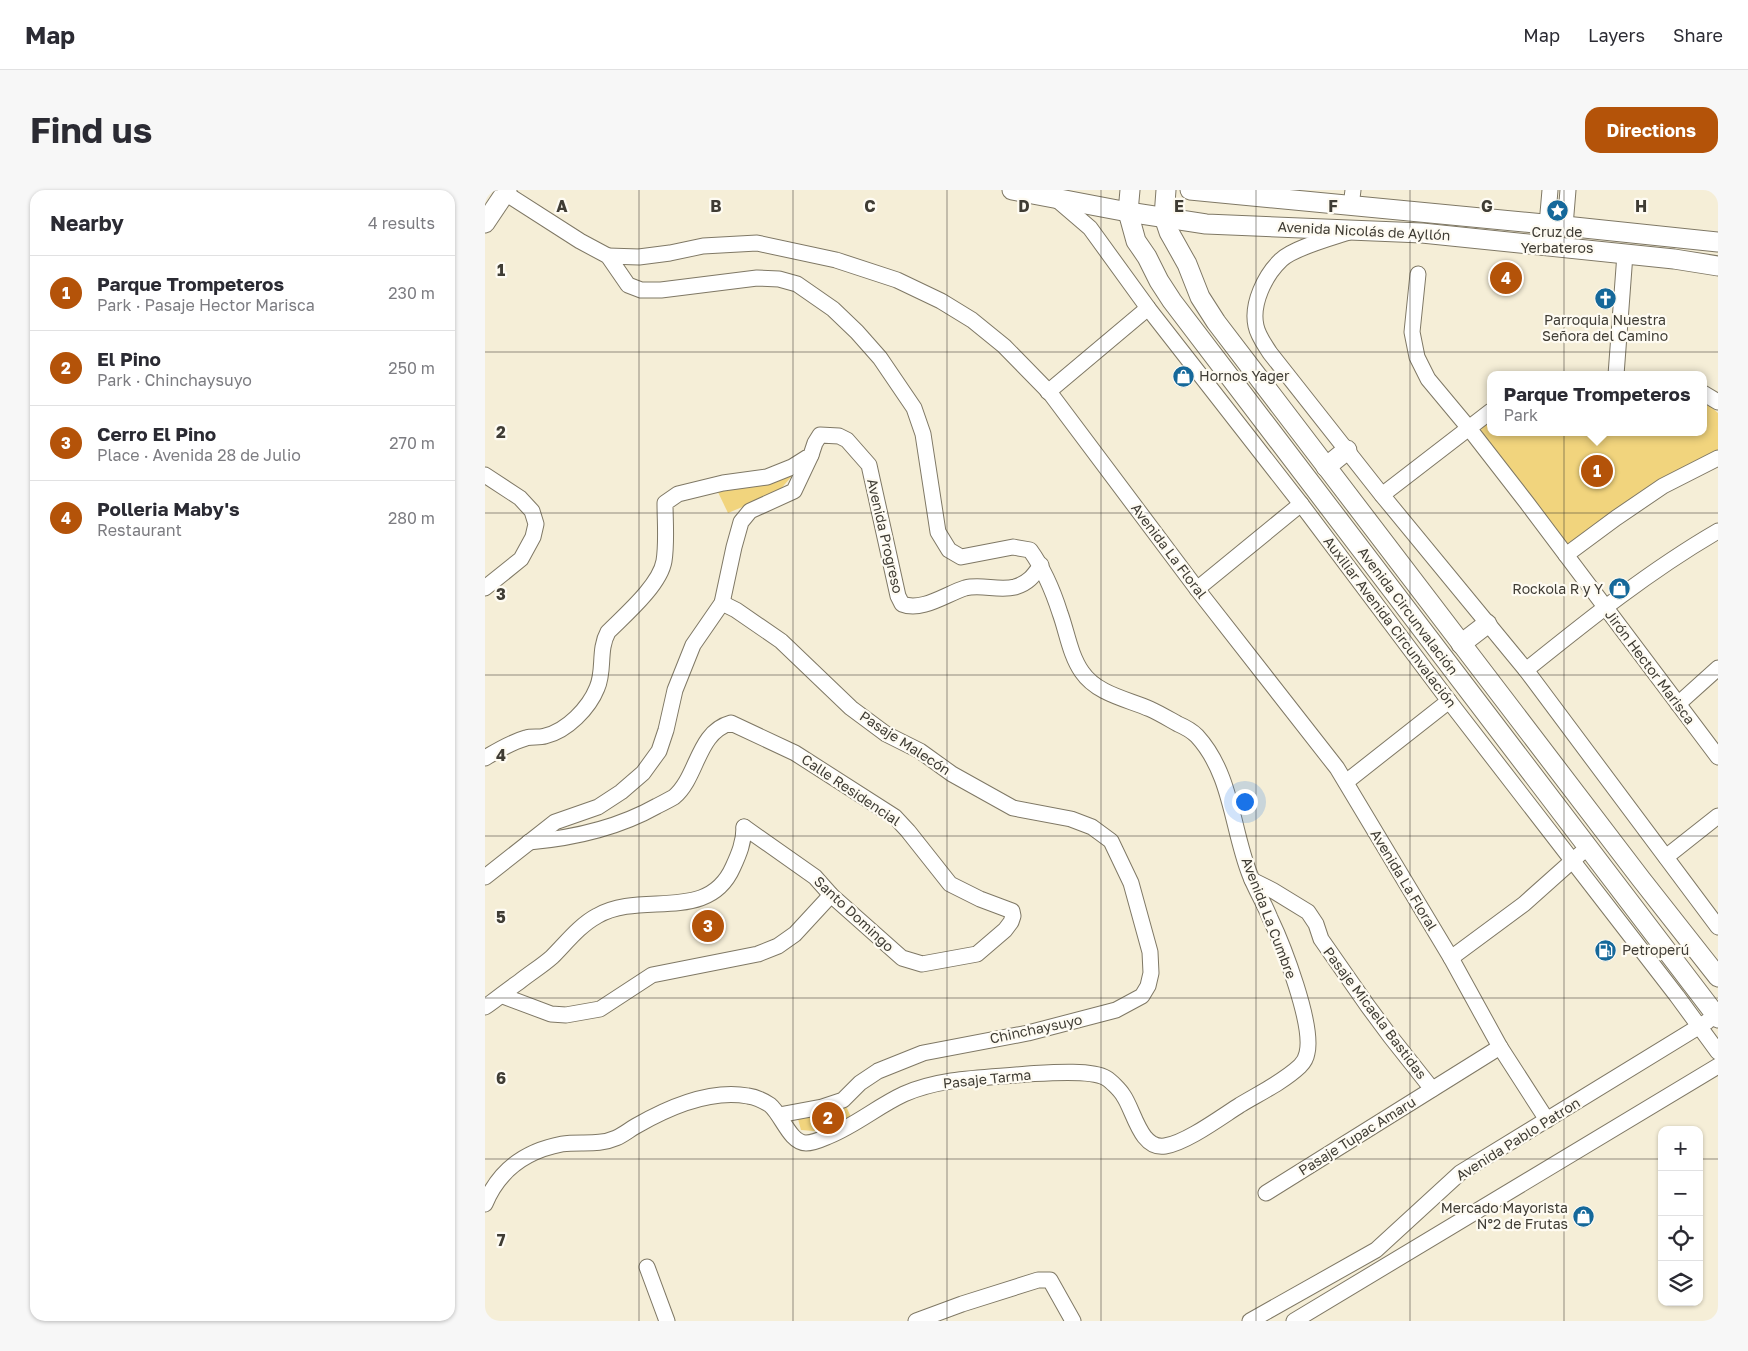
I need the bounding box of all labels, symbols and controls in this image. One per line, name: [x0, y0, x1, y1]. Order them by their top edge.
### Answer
text: Map: [25, 20, 75, 49]
text: Map: [1523, 24, 1560, 46]
text: Layers: [1588, 24, 1645, 46]
text: Share: [1673, 24, 1723, 46]
button: Directions: [1585, 107, 1718, 153]
text: Find us: [30, 109, 152, 151]
text: A: [556, 196, 568, 216]
text: B: [710, 196, 722, 216]
text: C: [864, 196, 876, 216]
text: D: [1018, 196, 1030, 216]
text: E: [1174, 196, 1184, 216]
text: F: [1328, 196, 1338, 216]
text: G: [1481, 196, 1493, 216]
text: H: [1635, 196, 1647, 216]
place icon: Cruz de Yerbateros: [1545, 198, 1569, 222]
text: Nearby: [50, 210, 124, 236]
text: 4 results: [368, 213, 435, 233]
street label: Avenida Nicolás de Ayllón: [1277, 217, 1451, 244]
place label: Cruz de Yerbateros: [1521, 223, 1593, 256]
pin: 4: [1490, 259, 1522, 297]
text: 1: [497, 260, 505, 280]
text: Parque Trompeteros: [97, 272, 284, 295]
text: 1: [62, 283, 70, 303]
text: 230 m: [388, 283, 435, 303]
church icon: Parroquia Nuestra Señora del Camino: [1593, 286, 1617, 310]
text: Park · Pasaje Hector Marisca: [97, 295, 315, 315]
place label: Parroquia Nuestra Señora del Camino: [1542, 311, 1668, 344]
text: El Pino: [97, 347, 161, 370]
text: 2: [61, 358, 71, 378]
text: 250 m: [388, 358, 435, 378]
shop icon: Hornos Yager: [1171, 364, 1195, 388]
place label: Hornos Yager: [1199, 367, 1290, 384]
text: Park · Chinchaysuyo: [97, 370, 252, 390]
popup: [1487, 371, 1707, 436]
text: Parque Trompeteros: [1503, 382, 1691, 405]
text: Park: [1503, 405, 1538, 425]
text: Cerro El Pino: [97, 422, 216, 445]
text: 2: [496, 422, 506, 442]
text: 3: [61, 433, 71, 453]
text: 270 m: [389, 433, 435, 453]
text: Place · Avenida 28 de Julio: [97, 445, 301, 465]
pin: 1: [1581, 452, 1613, 490]
street label: Avenida Progreso: [864, 477, 907, 595]
text: Polleria Maby's: [97, 497, 240, 520]
street label: Avenida La Floral: [1128, 500, 1211, 602]
text: 4: [61, 508, 71, 528]
text: 280 m: [388, 508, 435, 528]
text: Restaurant: [97, 520, 182, 540]
street label: Auxiliar Avenida Circunvalación: [1320, 533, 1460, 711]
street label: Avenida Circunvalación: [1355, 543, 1462, 678]
shop icon: Rockola R y Y: [1607, 577, 1631, 601]
place label: Rockola R y Y: [1512, 580, 1603, 597]
text: 3: [496, 584, 506, 604]
street label: Jirón Hector Marisca: [1602, 606, 1699, 727]
street label: Pasaje Malecón: [857, 707, 954, 778]
text: 4: [496, 745, 506, 765]
street label: Calle Residencial: [799, 750, 904, 829]
your location: [1232, 789, 1258, 815]
street label: Avenida La Floral: [1368, 826, 1441, 933]
street label: Avenida La Cumbre: [1238, 855, 1300, 981]
street label: Santo Domingo: [811, 872, 898, 955]
text: 5: [496, 907, 506, 927]
pin: 3: [692, 907, 724, 945]
fuel station icon: Petroperú: [1594, 938, 1618, 962]
place label: Petroperú: [1622, 941, 1689, 958]
street label: Pasaje Micaela Bastidas: [1320, 943, 1431, 1082]
street label: Chinchaysuyo: [988, 1010, 1084, 1047]
street label: Pasaje Tarma: [942, 1065, 1032, 1092]
text: 6: [496, 1068, 506, 1088]
street label: Pasaje Tupac Amaru: [1295, 1093, 1418, 1179]
street label: Avenida Pablo Patron: [1453, 1093, 1583, 1184]
pin: 2: [812, 1099, 844, 1137]
map controls: [1658, 1126, 1703, 1306]
button: +: [1658, 1126, 1703, 1171]
button: −: [1658, 1171, 1703, 1216]
place label: Mercado Mayorista N°2 de Frutas: [1441, 1199, 1568, 1232]
shop icon: Mercado Mayorista N°2 de Frutas: [1572, 1204, 1596, 1228]
button: locate: [1658, 1216, 1703, 1261]
text: 7: [497, 1230, 506, 1250]
button: layers: [1658, 1261, 1703, 1306]

